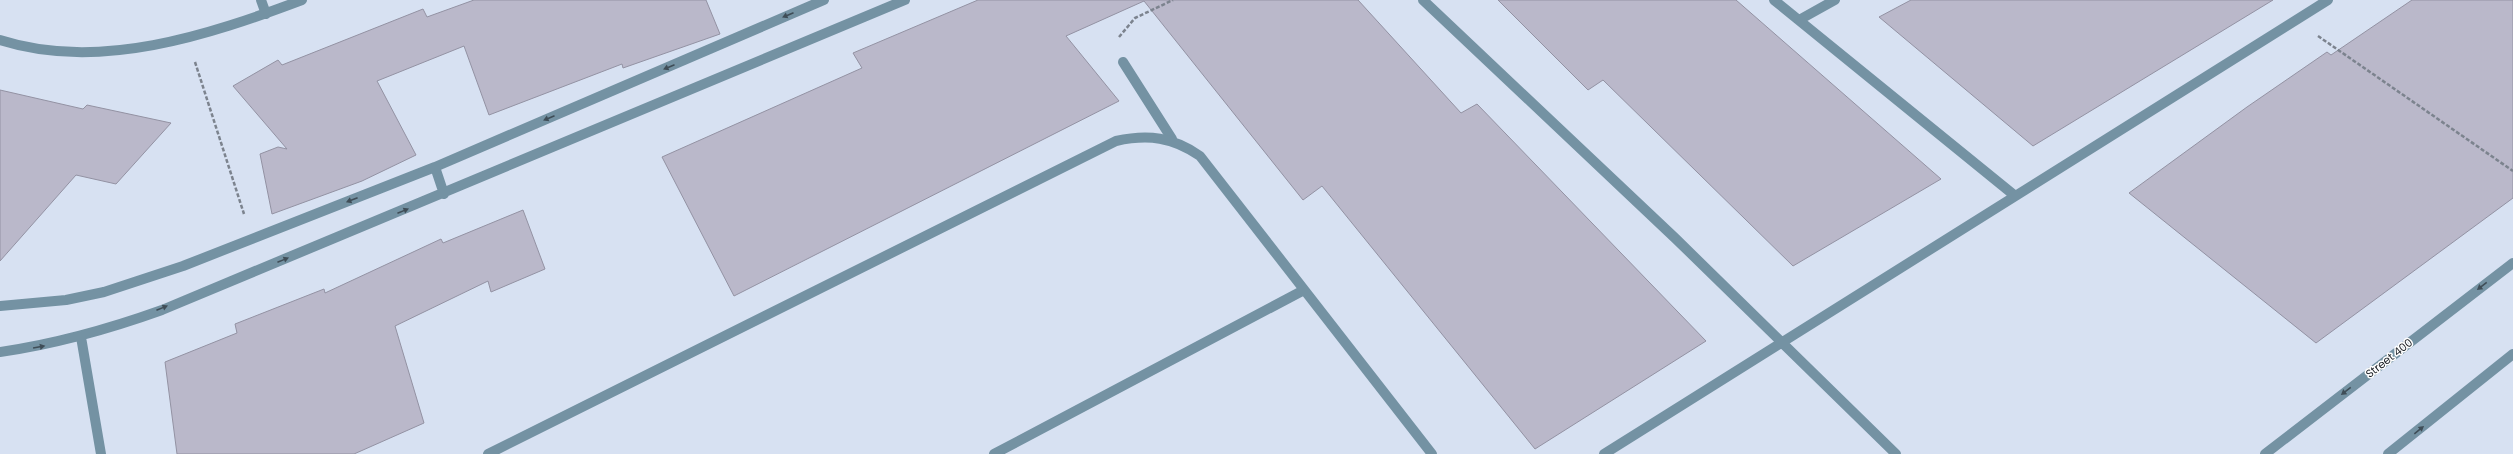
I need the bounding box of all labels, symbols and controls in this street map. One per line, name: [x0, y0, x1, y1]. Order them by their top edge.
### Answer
one-way arrow: [783, 12, 794, 18]
one-way arrow: [662, 64, 674, 70]
one-way arrow: [544, 115, 555, 121]
one-way arrow: [345, 197, 357, 203]
one-way arrow: [398, 207, 410, 213]
one-way arrow: [277, 256, 289, 262]
one-way arrow: [2477, 282, 2488, 291]
one-way arrow: [157, 305, 169, 311]
street label: Street 400: [2362, 334, 2416, 382]
one-way arrow: [32, 344, 45, 350]
one-way arrow: [2340, 387, 2351, 396]
one-way arrow: [2413, 425, 2424, 434]

